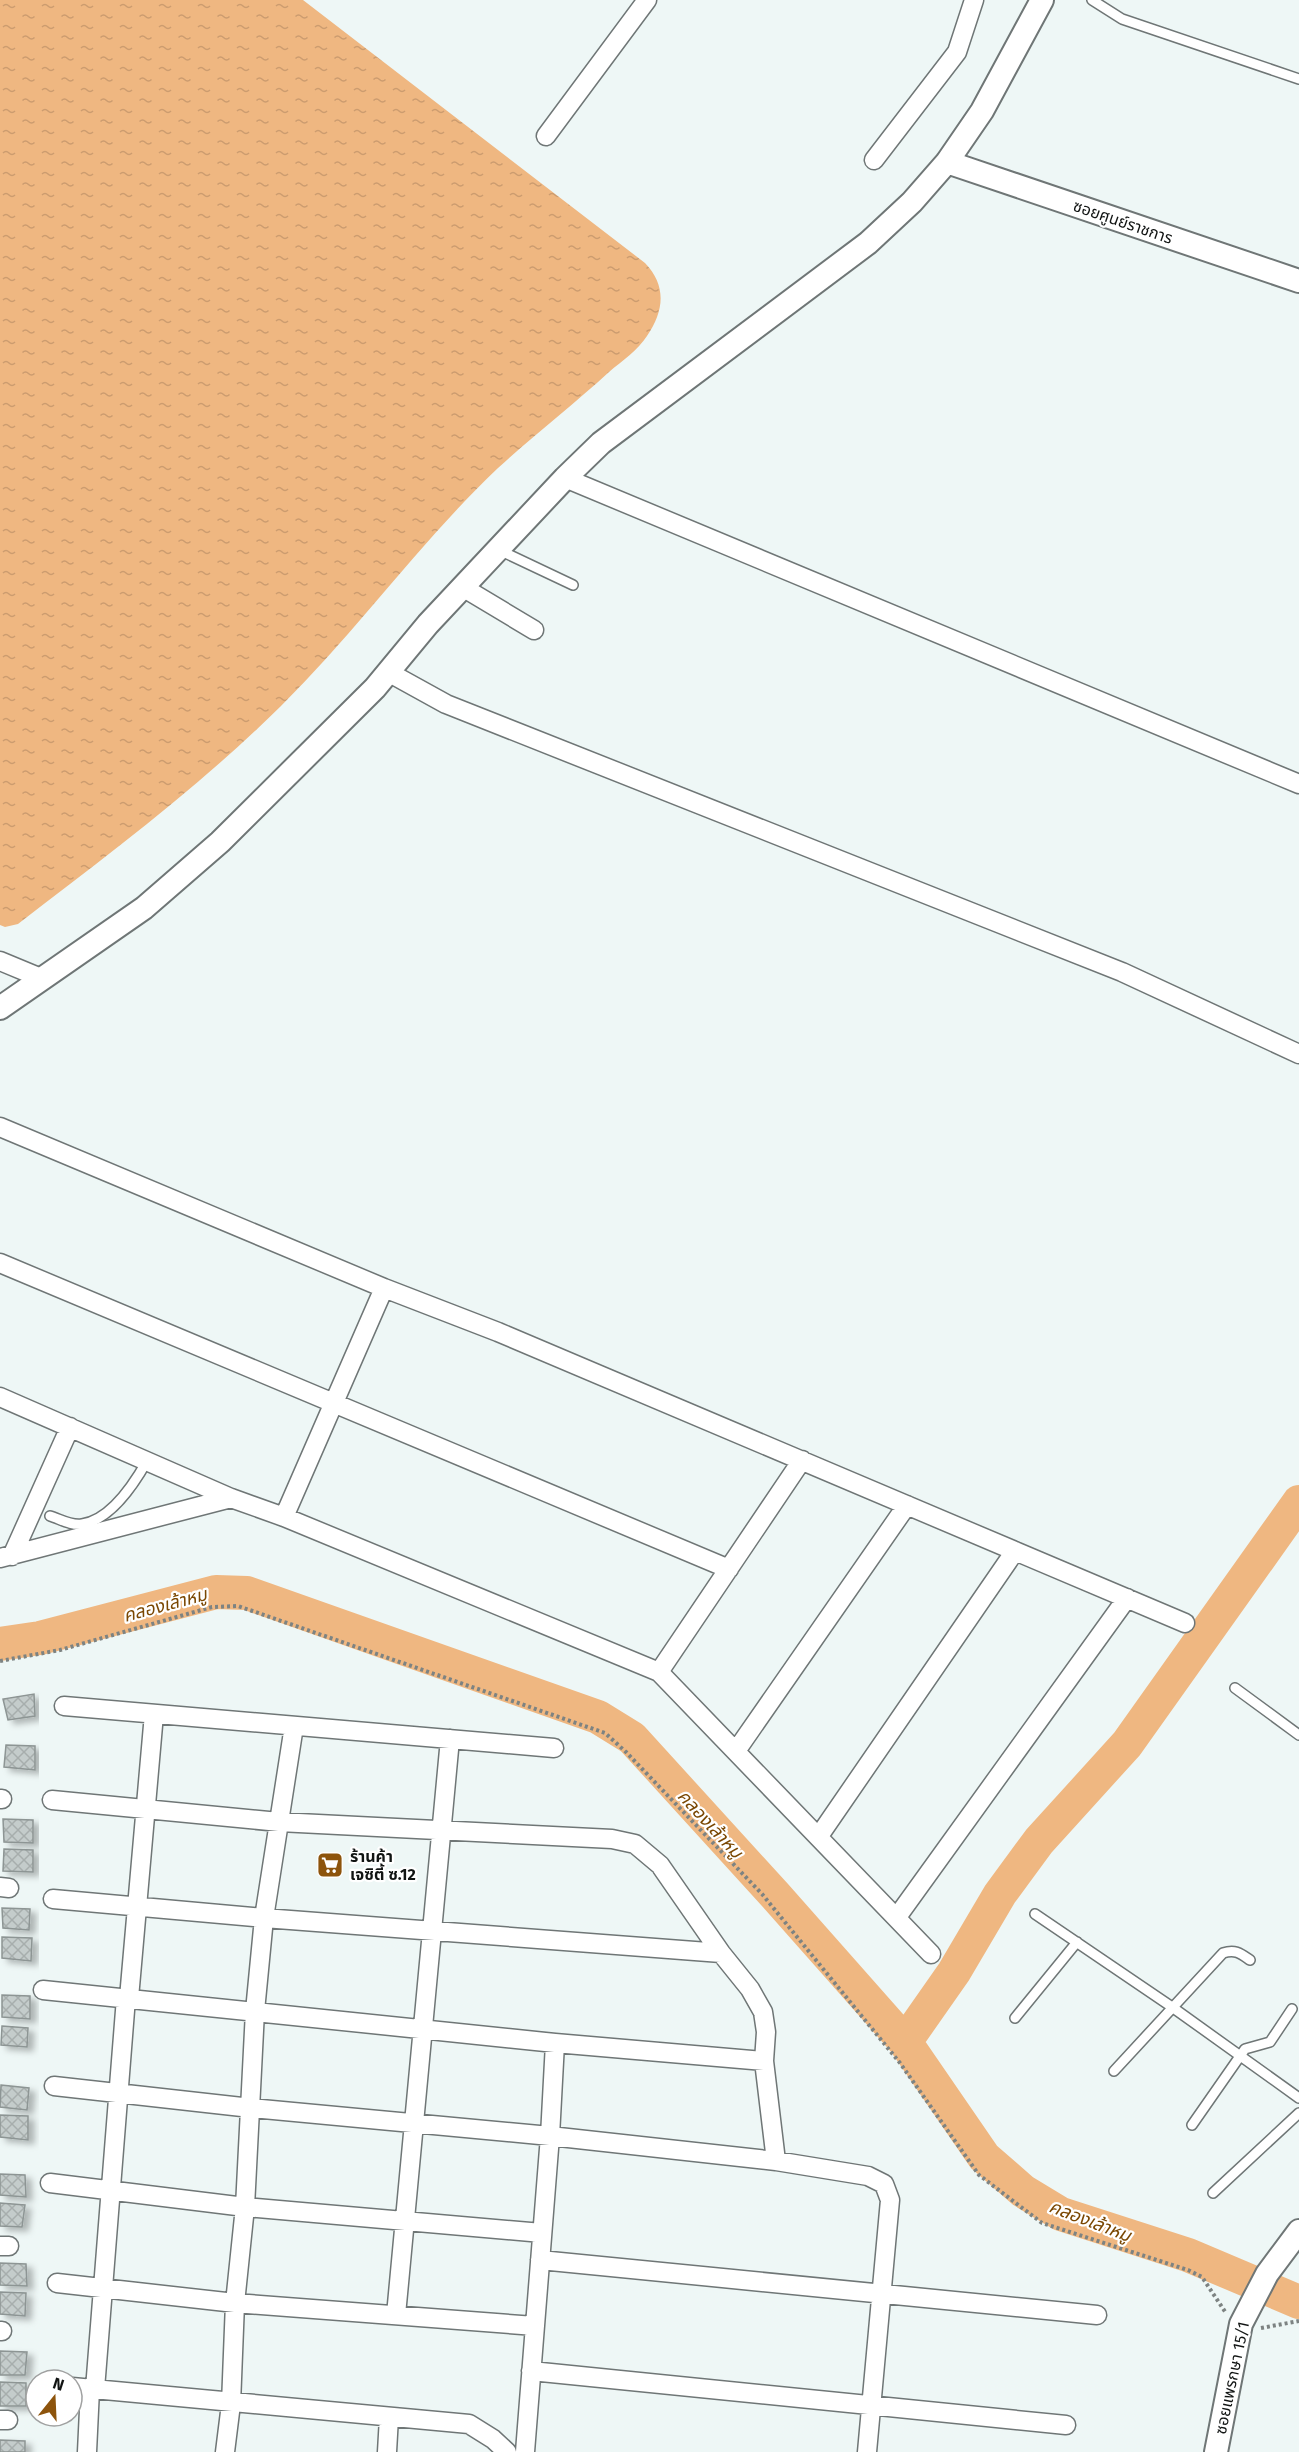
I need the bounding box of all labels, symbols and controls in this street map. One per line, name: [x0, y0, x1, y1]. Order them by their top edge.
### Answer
street label: ซอยศูนย์ราชการ: [1071, 196, 1175, 248]
water label: คลองเล้าหมู: [121, 1583, 211, 1627]
water label: คลองเล้าหมู: [673, 1785, 749, 1864]
place label: ร้านค้า เจซิตี้ ซ.12: [350, 1847, 416, 1884]
supermarket icon: ร้านค้า เจซิตี้ ซ.12: [315, 1850, 345, 1880]
water label: คลองเล้าหมู: [1046, 2195, 1136, 2247]
street label: ซอยแพรกษา 15/1: [1211, 2320, 1253, 2436]
north arrow: [24, 2368, 84, 2428]
text: N: [51, 2374, 66, 2395]

